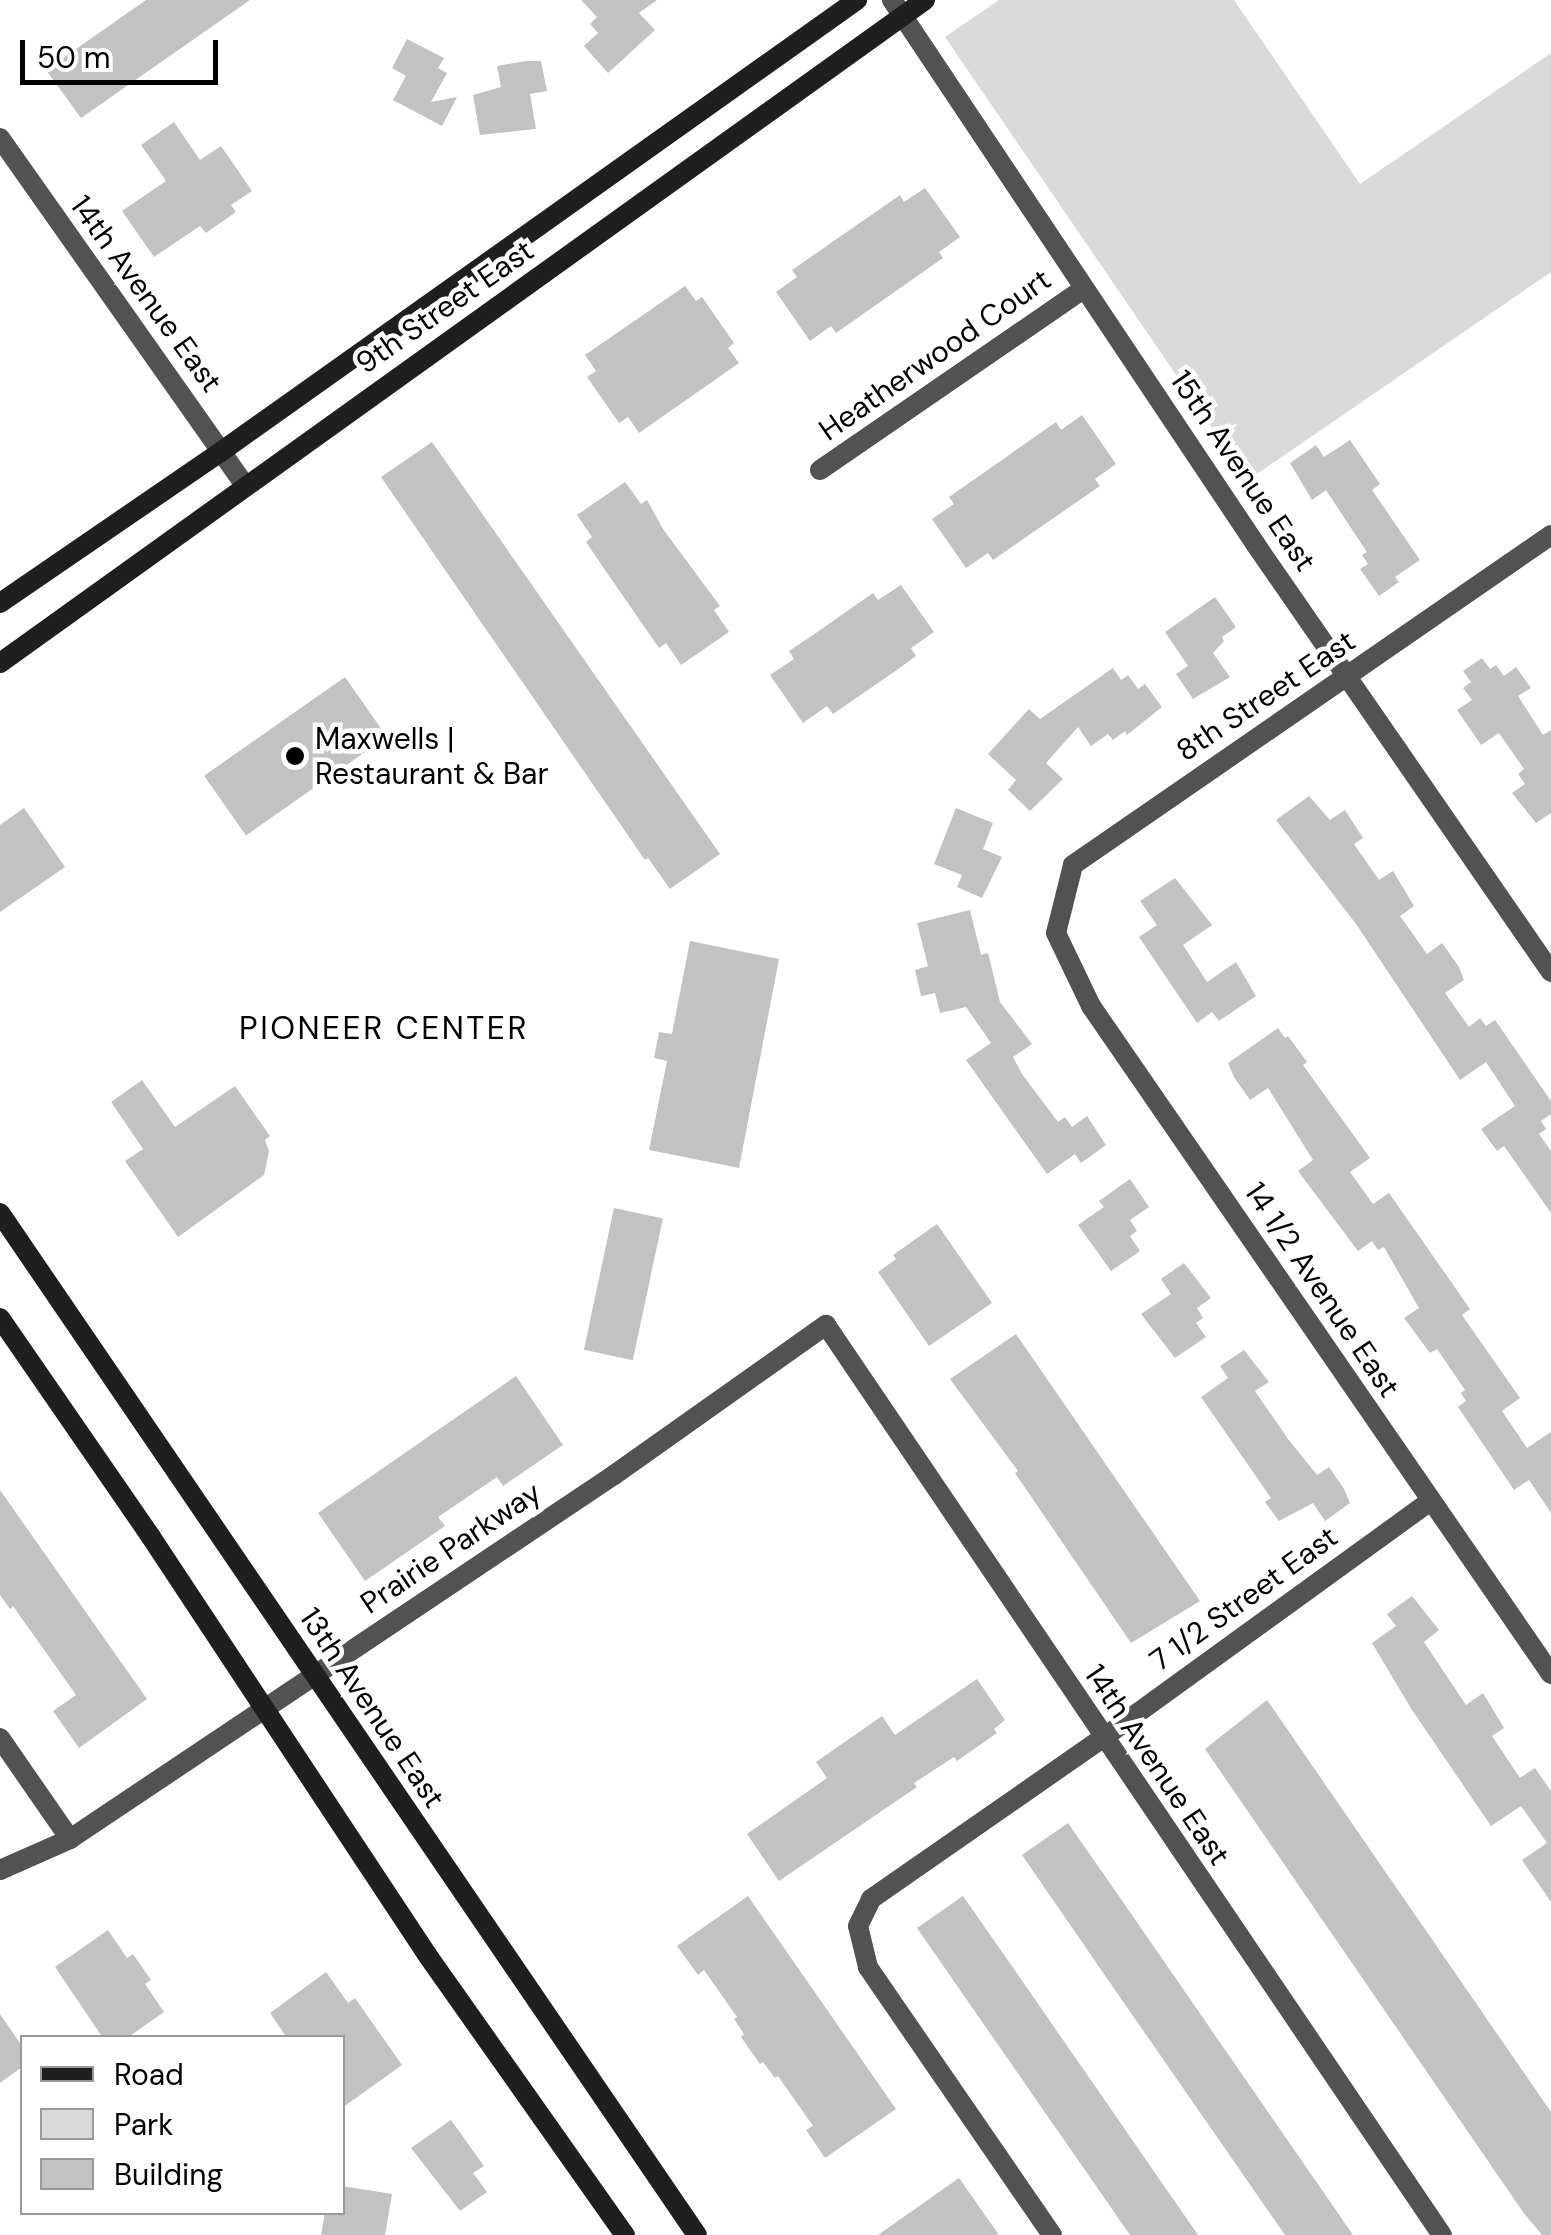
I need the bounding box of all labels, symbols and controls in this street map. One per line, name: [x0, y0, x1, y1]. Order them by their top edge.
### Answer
scale bar: [25, 20, 222, 82]
text: 50 m: [37, 38, 111, 77]
street label: 14th Avenue East: [63, 189, 229, 399]
street label: 9th Street East: [349, 233, 541, 381]
street label: Heatherwood Court: [812, 262, 1058, 448]
street label: 15th Avenue East: [1163, 364, 1323, 578]
street label: 8th Street East: [1170, 623, 1362, 769]
place label: Maxwells | Restaurant & Bar: [315, 721, 549, 792]
marker: Maxwells | Restaurant & Bar: [284, 745, 306, 767]
district label: PIONEER CENTER: [239, 1009, 529, 1047]
street label: 14 1/2 Avenue East: [1237, 1176, 1407, 1404]
street label: Prairie Parkway: [354, 1475, 548, 1621]
street label: 7 1/2 Street East: [1143, 1519, 1345, 1679]
street label: 13th Avenue East: [292, 1601, 452, 1815]
street label: 14th Avenue East: [1077, 1658, 1237, 1872]
legend: [20, 2035, 345, 2215]
text: Road: [114, 2055, 184, 2094]
text: Park: [114, 2105, 173, 2144]
text: Building: [114, 2155, 223, 2194]

